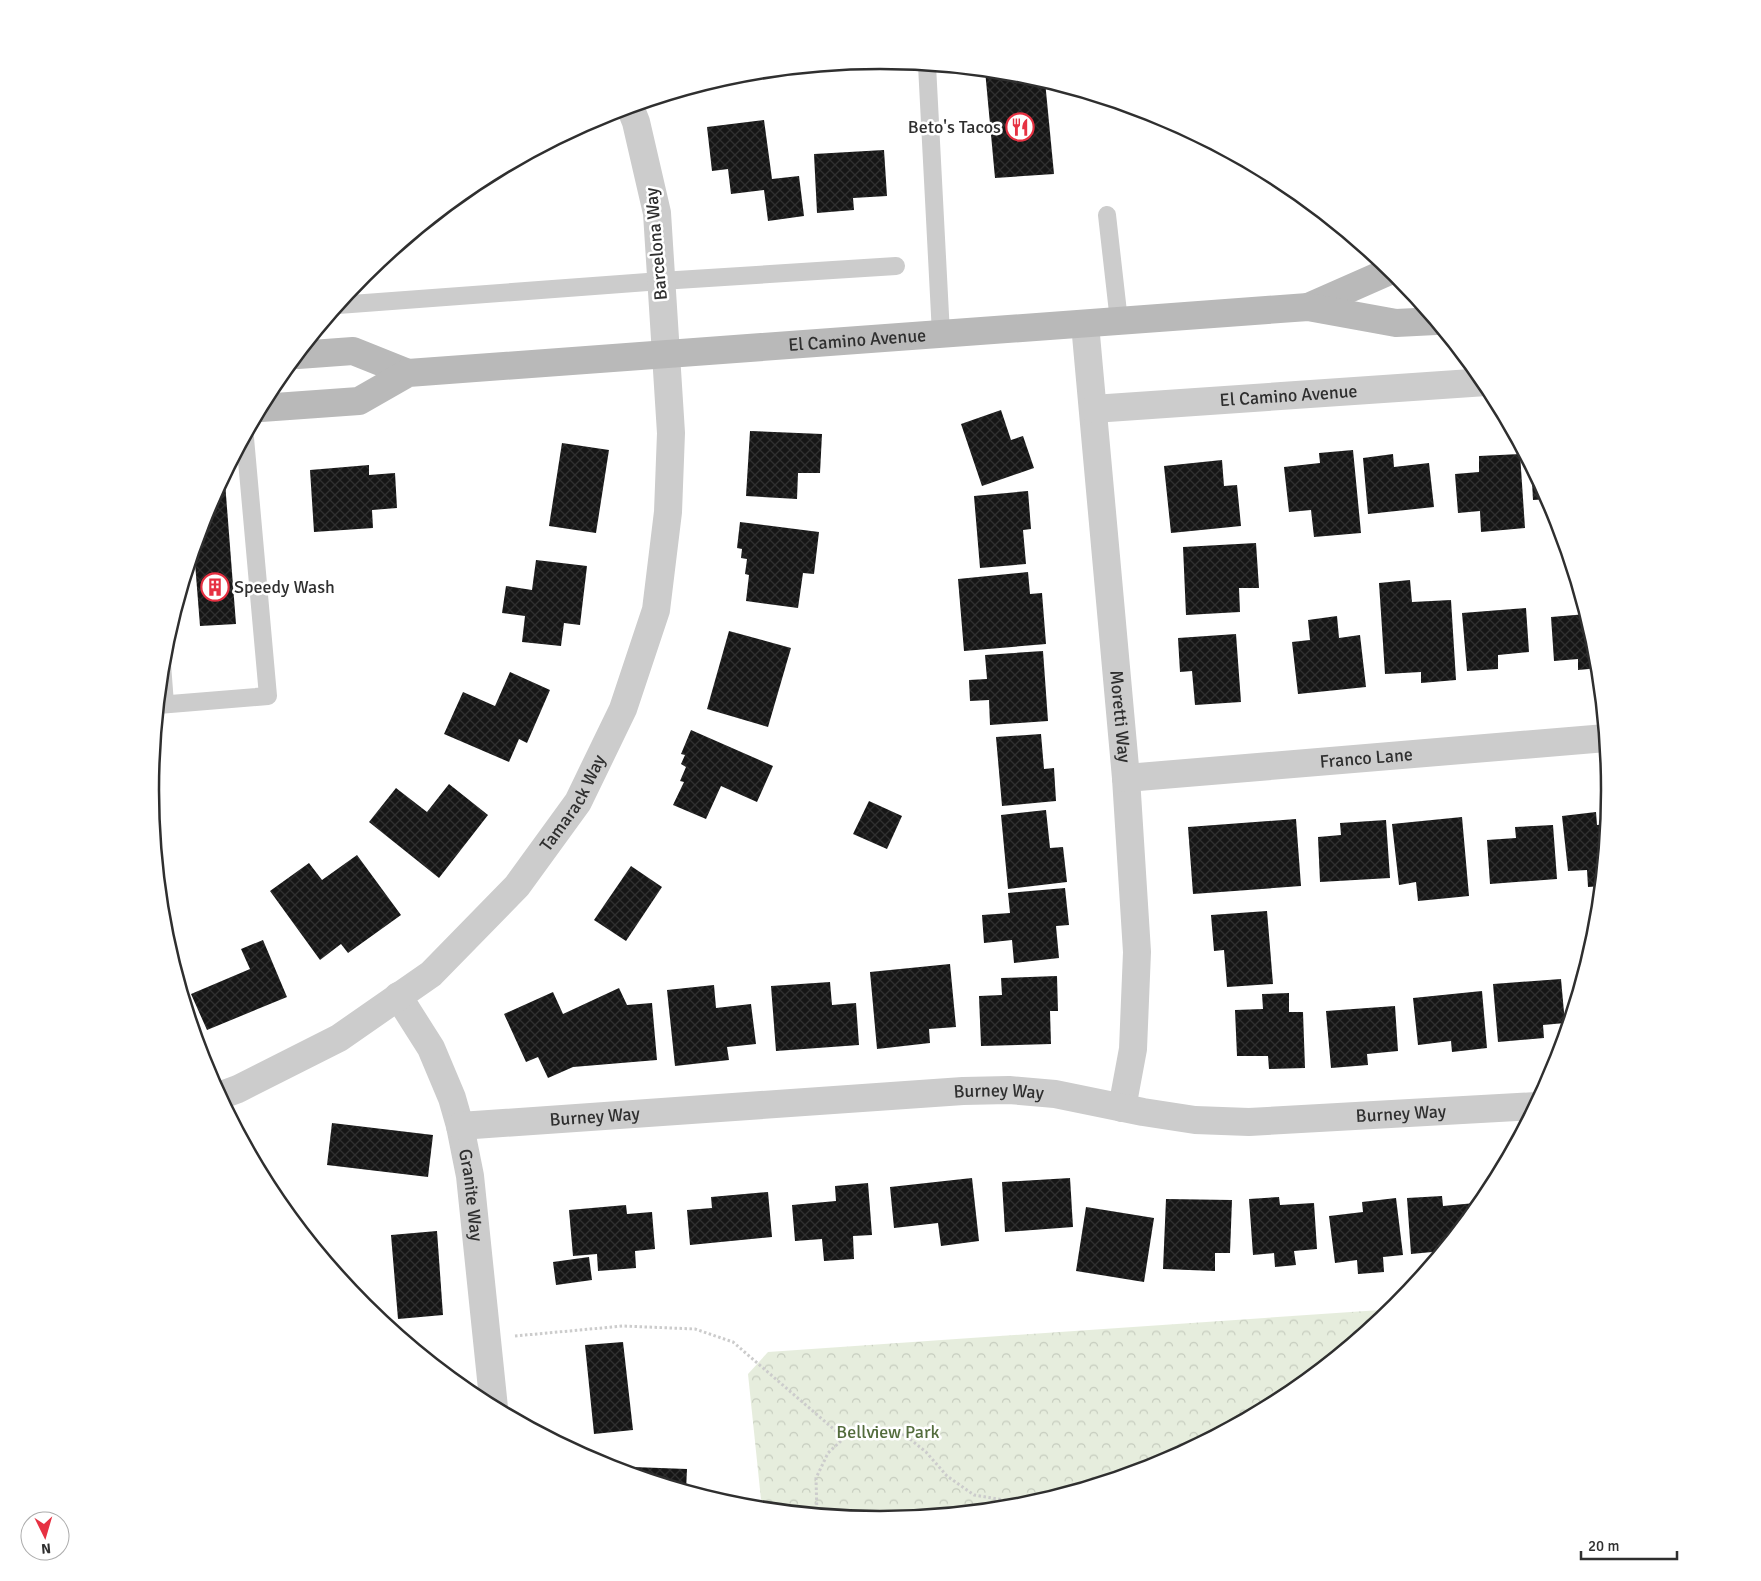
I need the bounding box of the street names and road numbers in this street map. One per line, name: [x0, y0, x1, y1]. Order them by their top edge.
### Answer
street label: Barcelona Way: [640, 186, 672, 301]
street label: El Camino Avenue: [787, 324, 927, 356]
street label: El Camino Avenue: [1219, 380, 1358, 411]
street label: Moretti Way: [1105, 669, 1136, 764]
street label: Franco Lane: [1319, 743, 1414, 773]
street label: Tamarack Way: [535, 751, 610, 855]
street label: Burney Way: [953, 1079, 1045, 1104]
street label: Burney Way: [1355, 1100, 1447, 1127]
street label: Burney Way: [549, 1102, 641, 1131]
street label: Granite Way: [454, 1147, 488, 1243]

